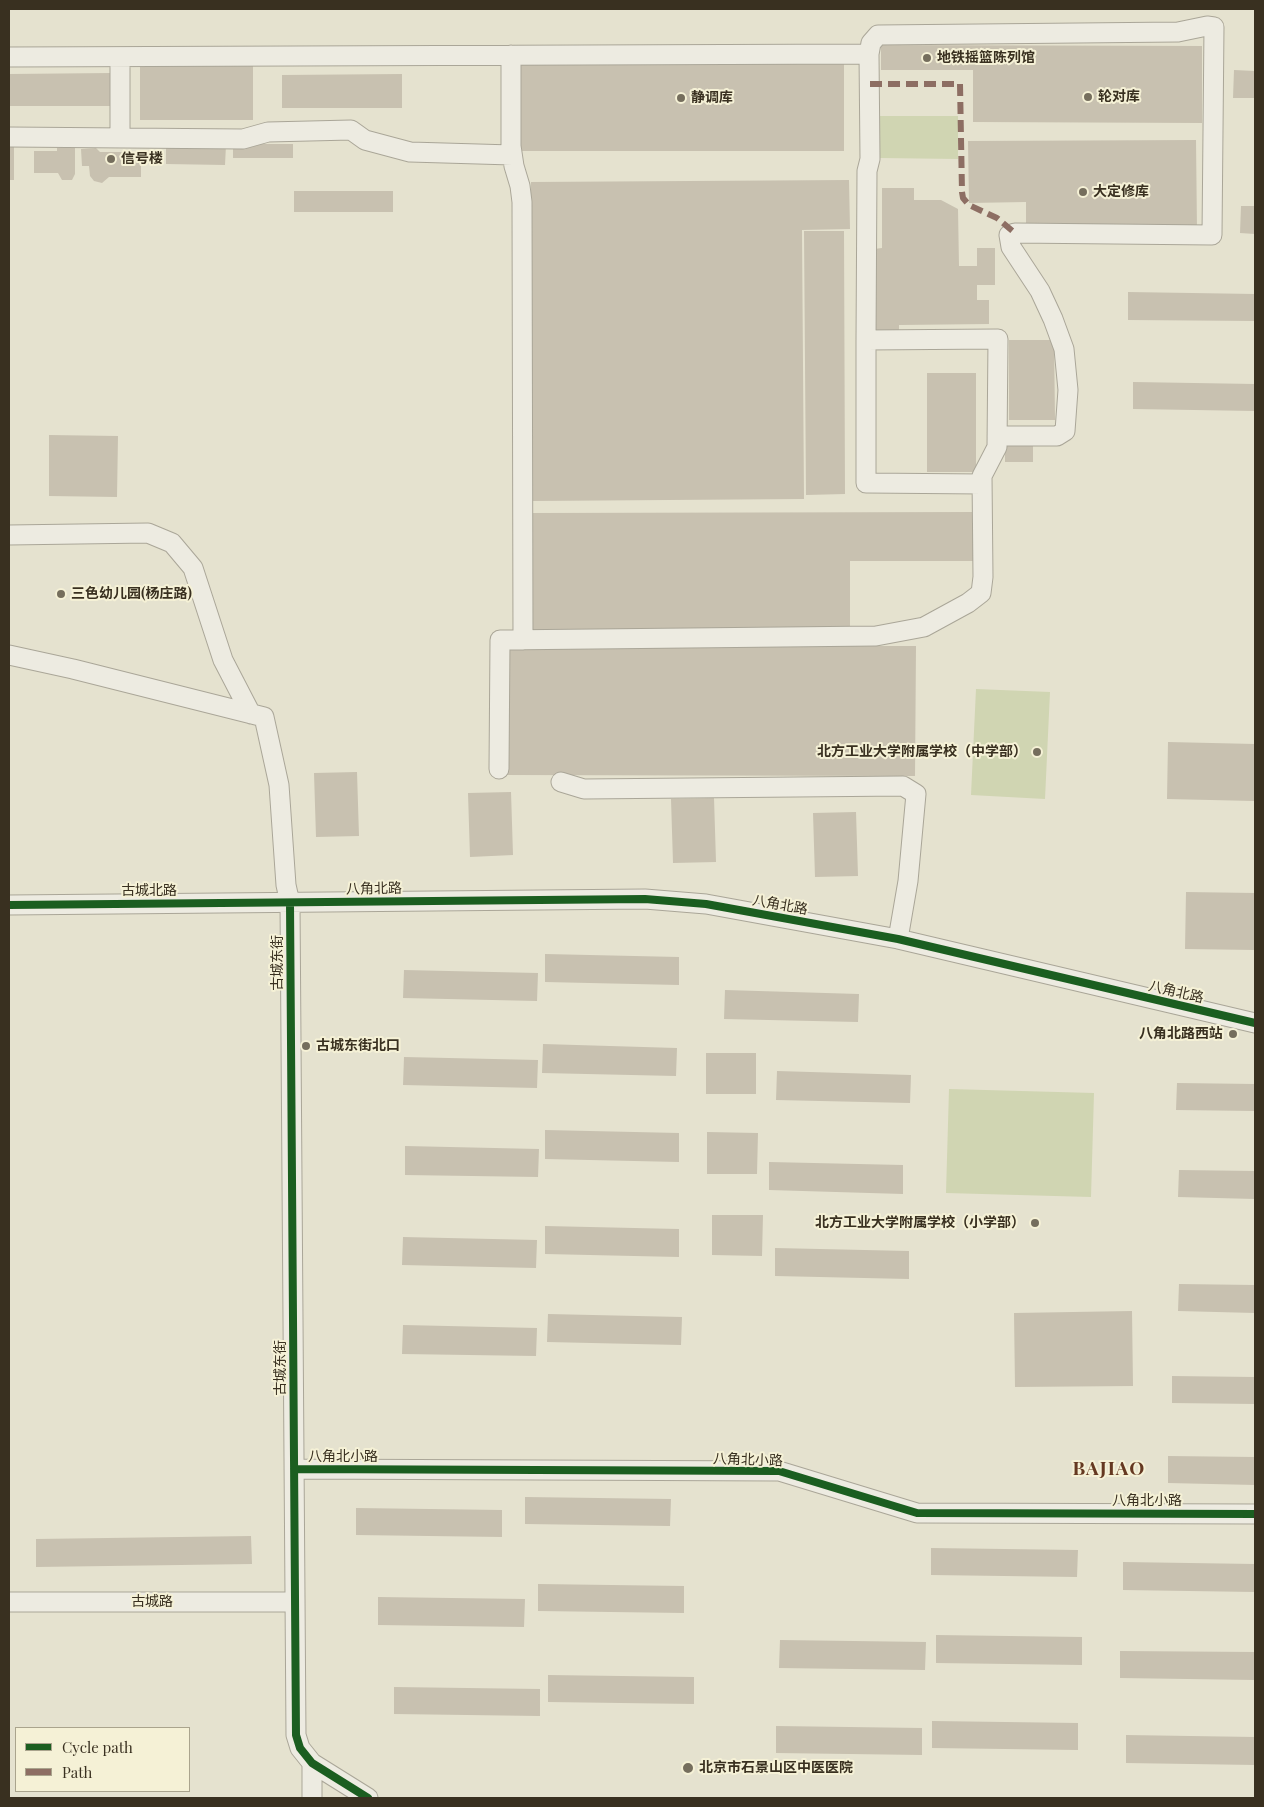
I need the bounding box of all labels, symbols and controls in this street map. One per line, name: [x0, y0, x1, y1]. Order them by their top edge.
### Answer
place label: 地铁摇篮陈列馆: [937, 50, 1035, 66]
marker: 地铁摇篮陈列馆: [921, 52, 933, 64]
place label: 轮对库: [1098, 89, 1140, 105]
place label: 静调库: [691, 90, 733, 106]
marker: 轮对库: [1082, 91, 1094, 103]
marker: 静调库: [675, 92, 687, 104]
place label: 信号楼: [121, 151, 163, 167]
marker: 信号楼: [105, 153, 117, 165]
place label: 大定修库: [1093, 184, 1149, 200]
marker: 大定修库: [1077, 186, 1089, 198]
place label: 三色幼儿园(杨庄路): [71, 586, 192, 602]
marker: 三色幼儿园(杨庄路): [55, 588, 67, 600]
place label: 北方工业大学附属学校（中学部）: [817, 744, 1027, 760]
marker: 北方工业大学附属学校（中学部）: [1031, 746, 1043, 758]
street label: 八角北路: [346, 880, 402, 898]
street label: 古城北路: [121, 883, 177, 899]
street label: 八角北路: [751, 892, 809, 918]
street label: 古城东街: [270, 935, 286, 991]
street label: 八角北路: [1147, 978, 1205, 1006]
place label: 八角北路西站: [1139, 1026, 1223, 1042]
marker: 八角北路西站: [1227, 1028, 1239, 1040]
place label: 古城东街北口: [316, 1038, 400, 1054]
marker: 古城东街北口: [300, 1040, 312, 1052]
place label: 北方工业大学附属学校（小学部）: [815, 1215, 1025, 1231]
marker: 北方工业大学附属学校（小学部）: [1029, 1217, 1041, 1229]
street label: 古城东街: [273, 1340, 289, 1396]
street label: 八角北小路: [308, 1449, 378, 1465]
street label: 八角北小路: [713, 1450, 783, 1470]
district label: BAJIAO: [1072, 1458, 1146, 1480]
street label: 八角北小路: [1112, 1493, 1182, 1509]
street label: 古城路: [131, 1594, 173, 1610]
legend: [15, 1727, 190, 1792]
text: Cycle path: [62, 1737, 133, 1757]
place label: 北京市石景山区中医医院: [699, 1760, 853, 1776]
marker: 北京市石景山区中医医院: [681, 1761, 695, 1775]
text: Path: [62, 1762, 92, 1782]

